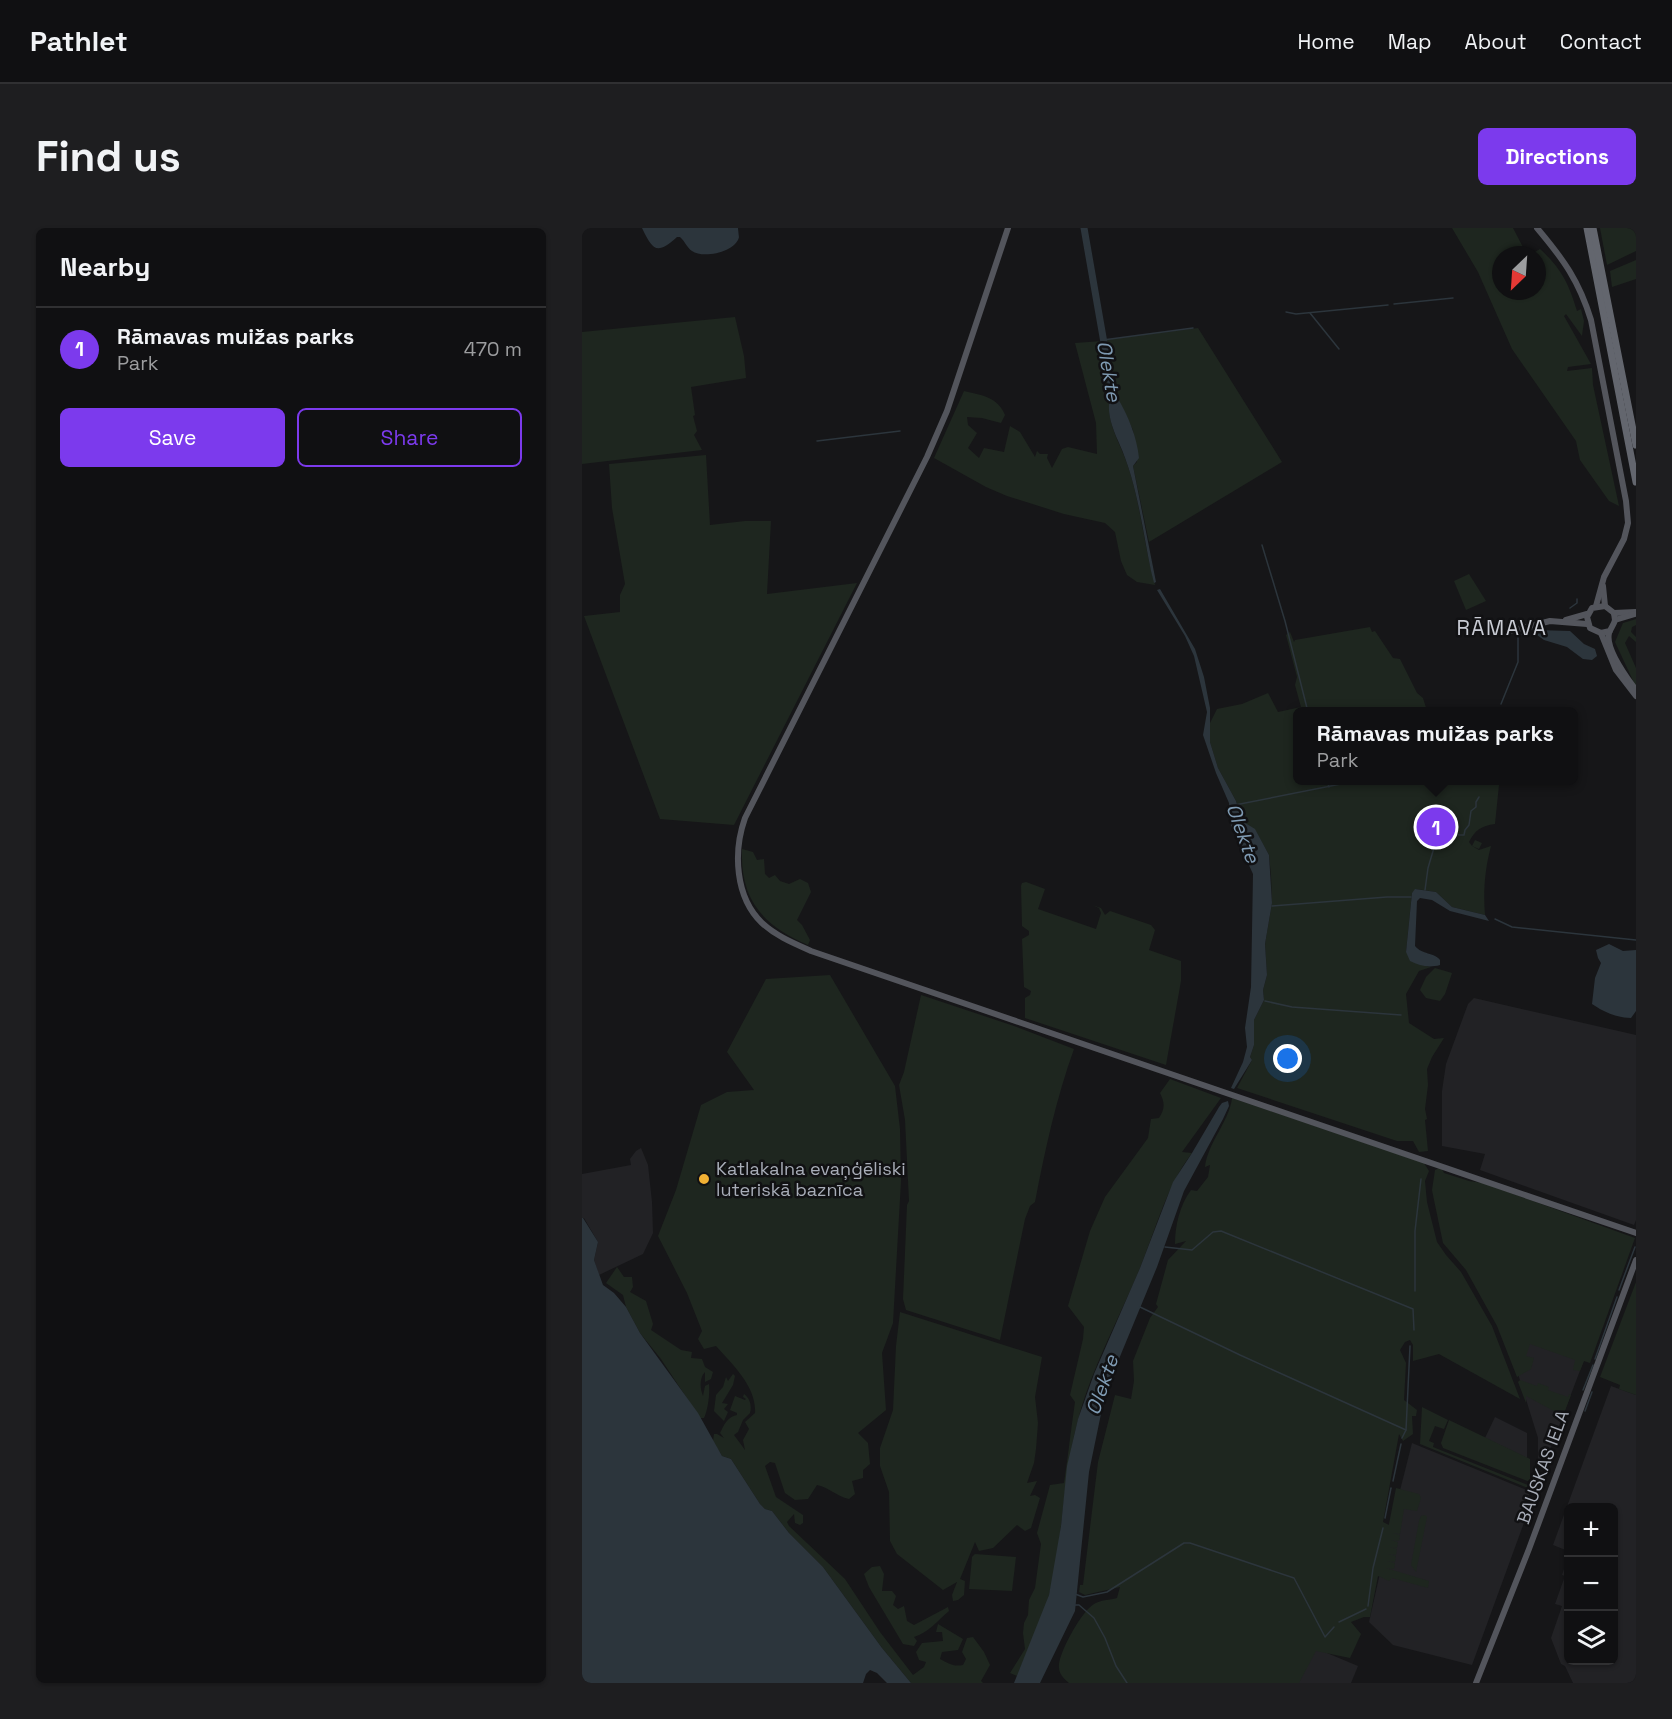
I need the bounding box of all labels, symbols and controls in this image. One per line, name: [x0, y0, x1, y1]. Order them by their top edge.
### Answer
text: Pathlet: [30, 23, 128, 59]
text: Home: [1297, 28, 1355, 55]
text: Map: [1388, 28, 1432, 55]
text: About: [1465, 28, 1527, 55]
text: Contact: [1560, 28, 1642, 55]
button: Directions: [1478, 128, 1636, 185]
text: Find us: [36, 130, 181, 183]
north arrow: [1492, 246, 1546, 300]
text: Nearby: [60, 250, 150, 284]
text: Rāmavas muižas parks: [117, 322, 354, 350]
text: 1: [75, 336, 84, 362]
text: 470 m: [464, 336, 522, 362]
water label: Olekte: [1091, 338, 1127, 405]
text: Park: [117, 350, 159, 376]
button: Save: [60, 408, 285, 467]
button: Share: [297, 408, 522, 467]
district label: RĀMAVA: [1457, 614, 1547, 641]
popup: [1293, 707, 1578, 785]
text: Rāmavas muižas parks: [1317, 719, 1554, 747]
text: Park: [1317, 747, 1358, 773]
water label: Olekte: [1220, 800, 1266, 867]
pin: 1: [1416, 804, 1456, 850]
your location: [1273, 1044, 1302, 1073]
place label: Katlakalna evaņģēliski luteriskā baznīca: [716, 1157, 906, 1201]
marker: Katlakalna evaņģēliski luteriskā baznīca: [697, 1172, 711, 1186]
water label: Olekte: [1080, 1351, 1125, 1418]
street label: BAUSKAS IELA: [1511, 1407, 1574, 1527]
map controls: [1564, 1503, 1618, 1665]
button: +: [1564, 1503, 1618, 1557]
button: −: [1564, 1557, 1618, 1611]
button: layers: [1564, 1611, 1618, 1665]

